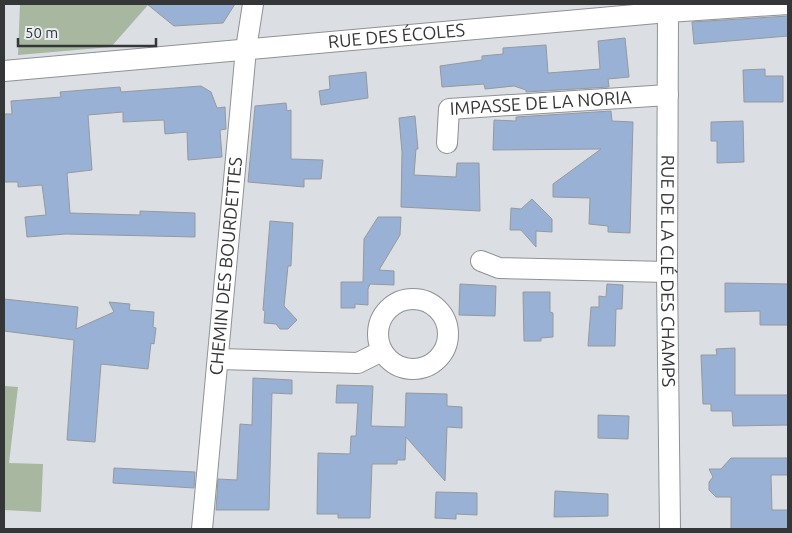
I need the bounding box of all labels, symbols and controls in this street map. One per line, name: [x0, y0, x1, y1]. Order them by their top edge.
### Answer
scale bar: [18, 15, 155, 47]
street label: RUE DES ÉCOLES: [327, 19, 466, 51]
text: 50 m: [25, 24, 58, 41]
street label: IMPASSE DE LA NORIA: [449, 86, 633, 118]
street label: RUE DE LA CLÉ DES CHAMPS: [658, 155, 679, 387]
street label: CHEMIN DES BOURDETTES: [205, 156, 245, 376]

